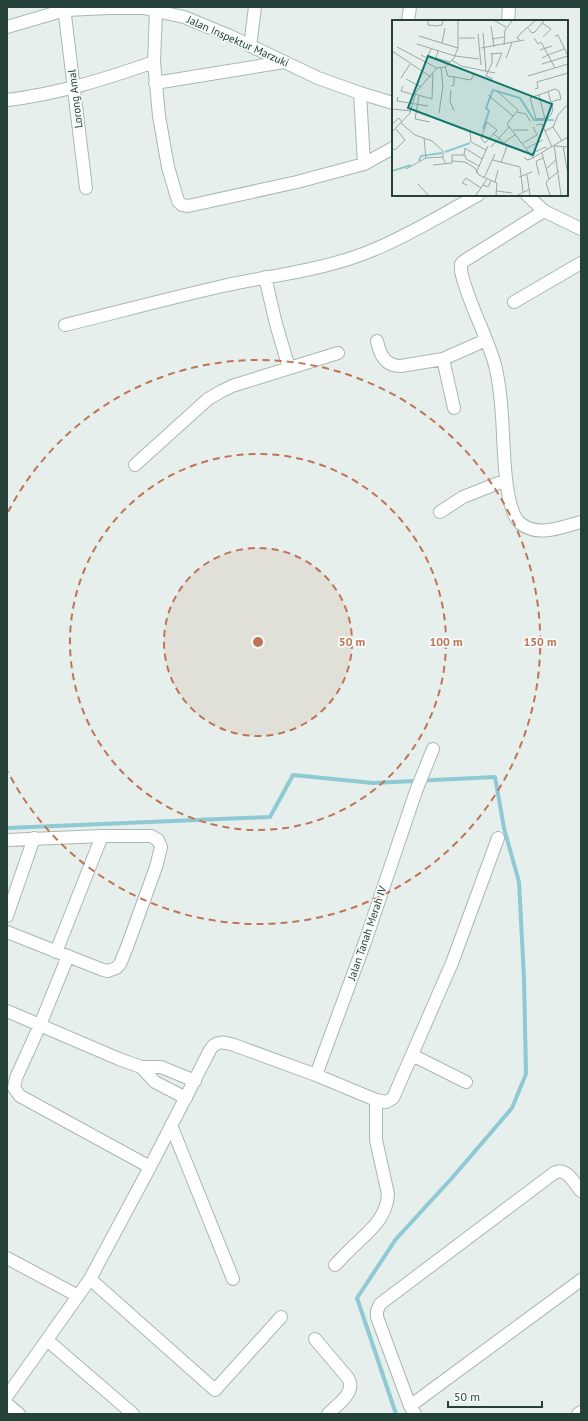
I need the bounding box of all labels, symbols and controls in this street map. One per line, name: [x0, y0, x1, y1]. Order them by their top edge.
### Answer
street label: Jalan Inspektur Marzuki: [184, 12, 291, 70]
inset map: [392, 20, 568, 196]
street label: Lorong Amal: [64, 68, 86, 129]
text: 50 m: [339, 634, 365, 649]
text: 100 m: [429, 634, 463, 649]
text: 150 m: [523, 634, 557, 649]
centre of rings: [251, 635, 265, 649]
street label: Jalan Tanah Merah IV: [344, 883, 390, 983]
scale bar: [448, 1383, 542, 1409]
text: 50 m: [454, 1389, 480, 1404]

